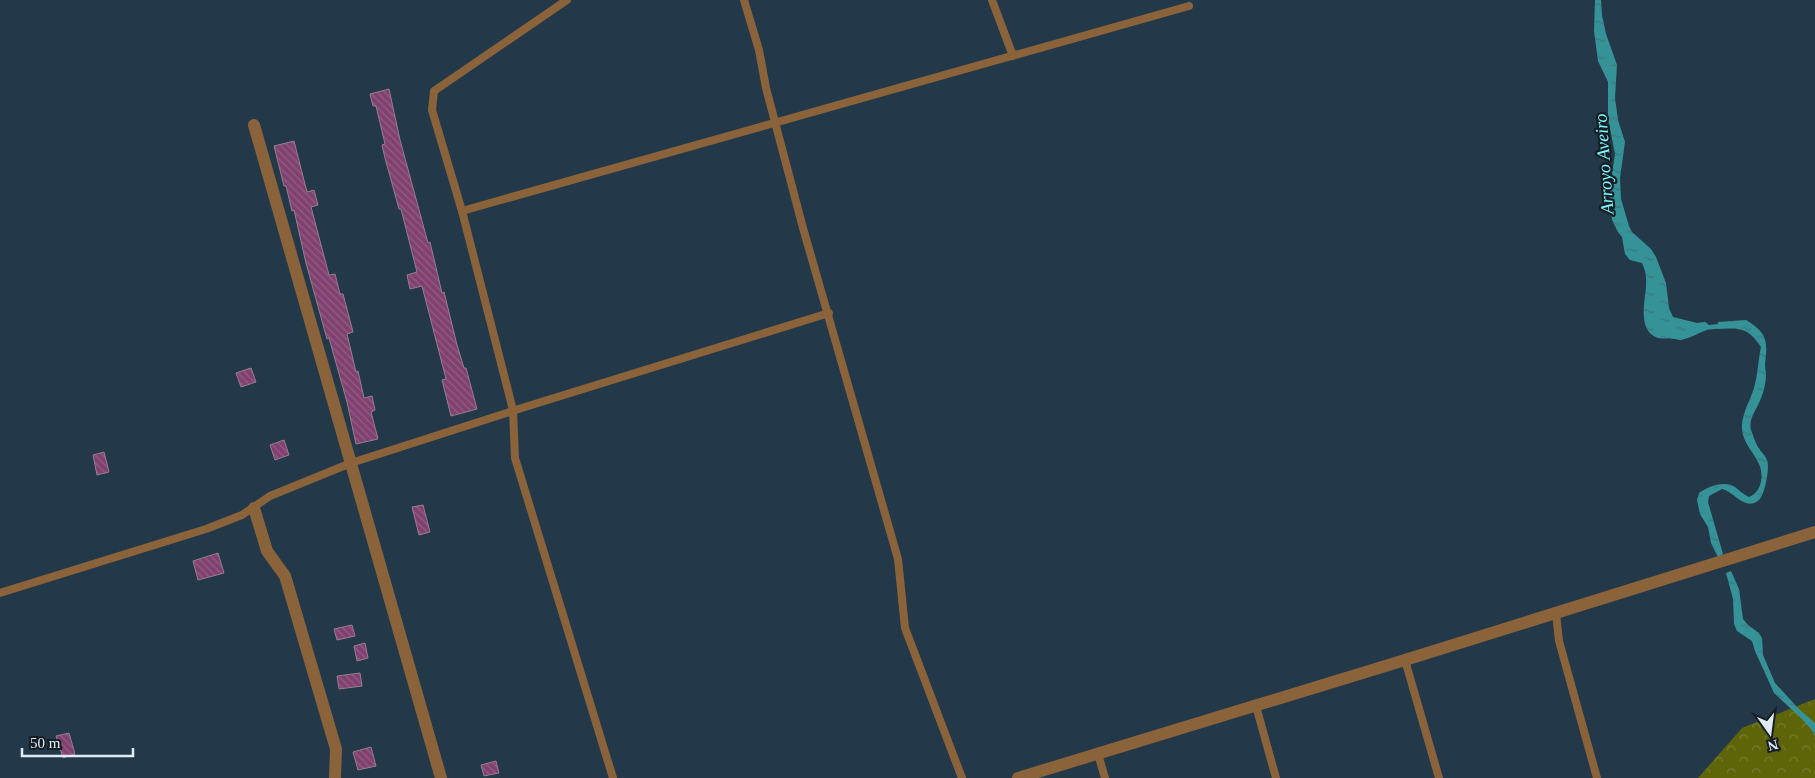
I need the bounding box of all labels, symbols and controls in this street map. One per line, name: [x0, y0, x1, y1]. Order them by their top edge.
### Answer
water label: Arroyo Aveiro: [1591, 113, 1618, 216]
north arrow: [1745, 708, 1795, 758]
scale bar: [22, 726, 134, 758]
text: 50 m: [30, 735, 61, 751]
text: N: [1766, 737, 1780, 754]

